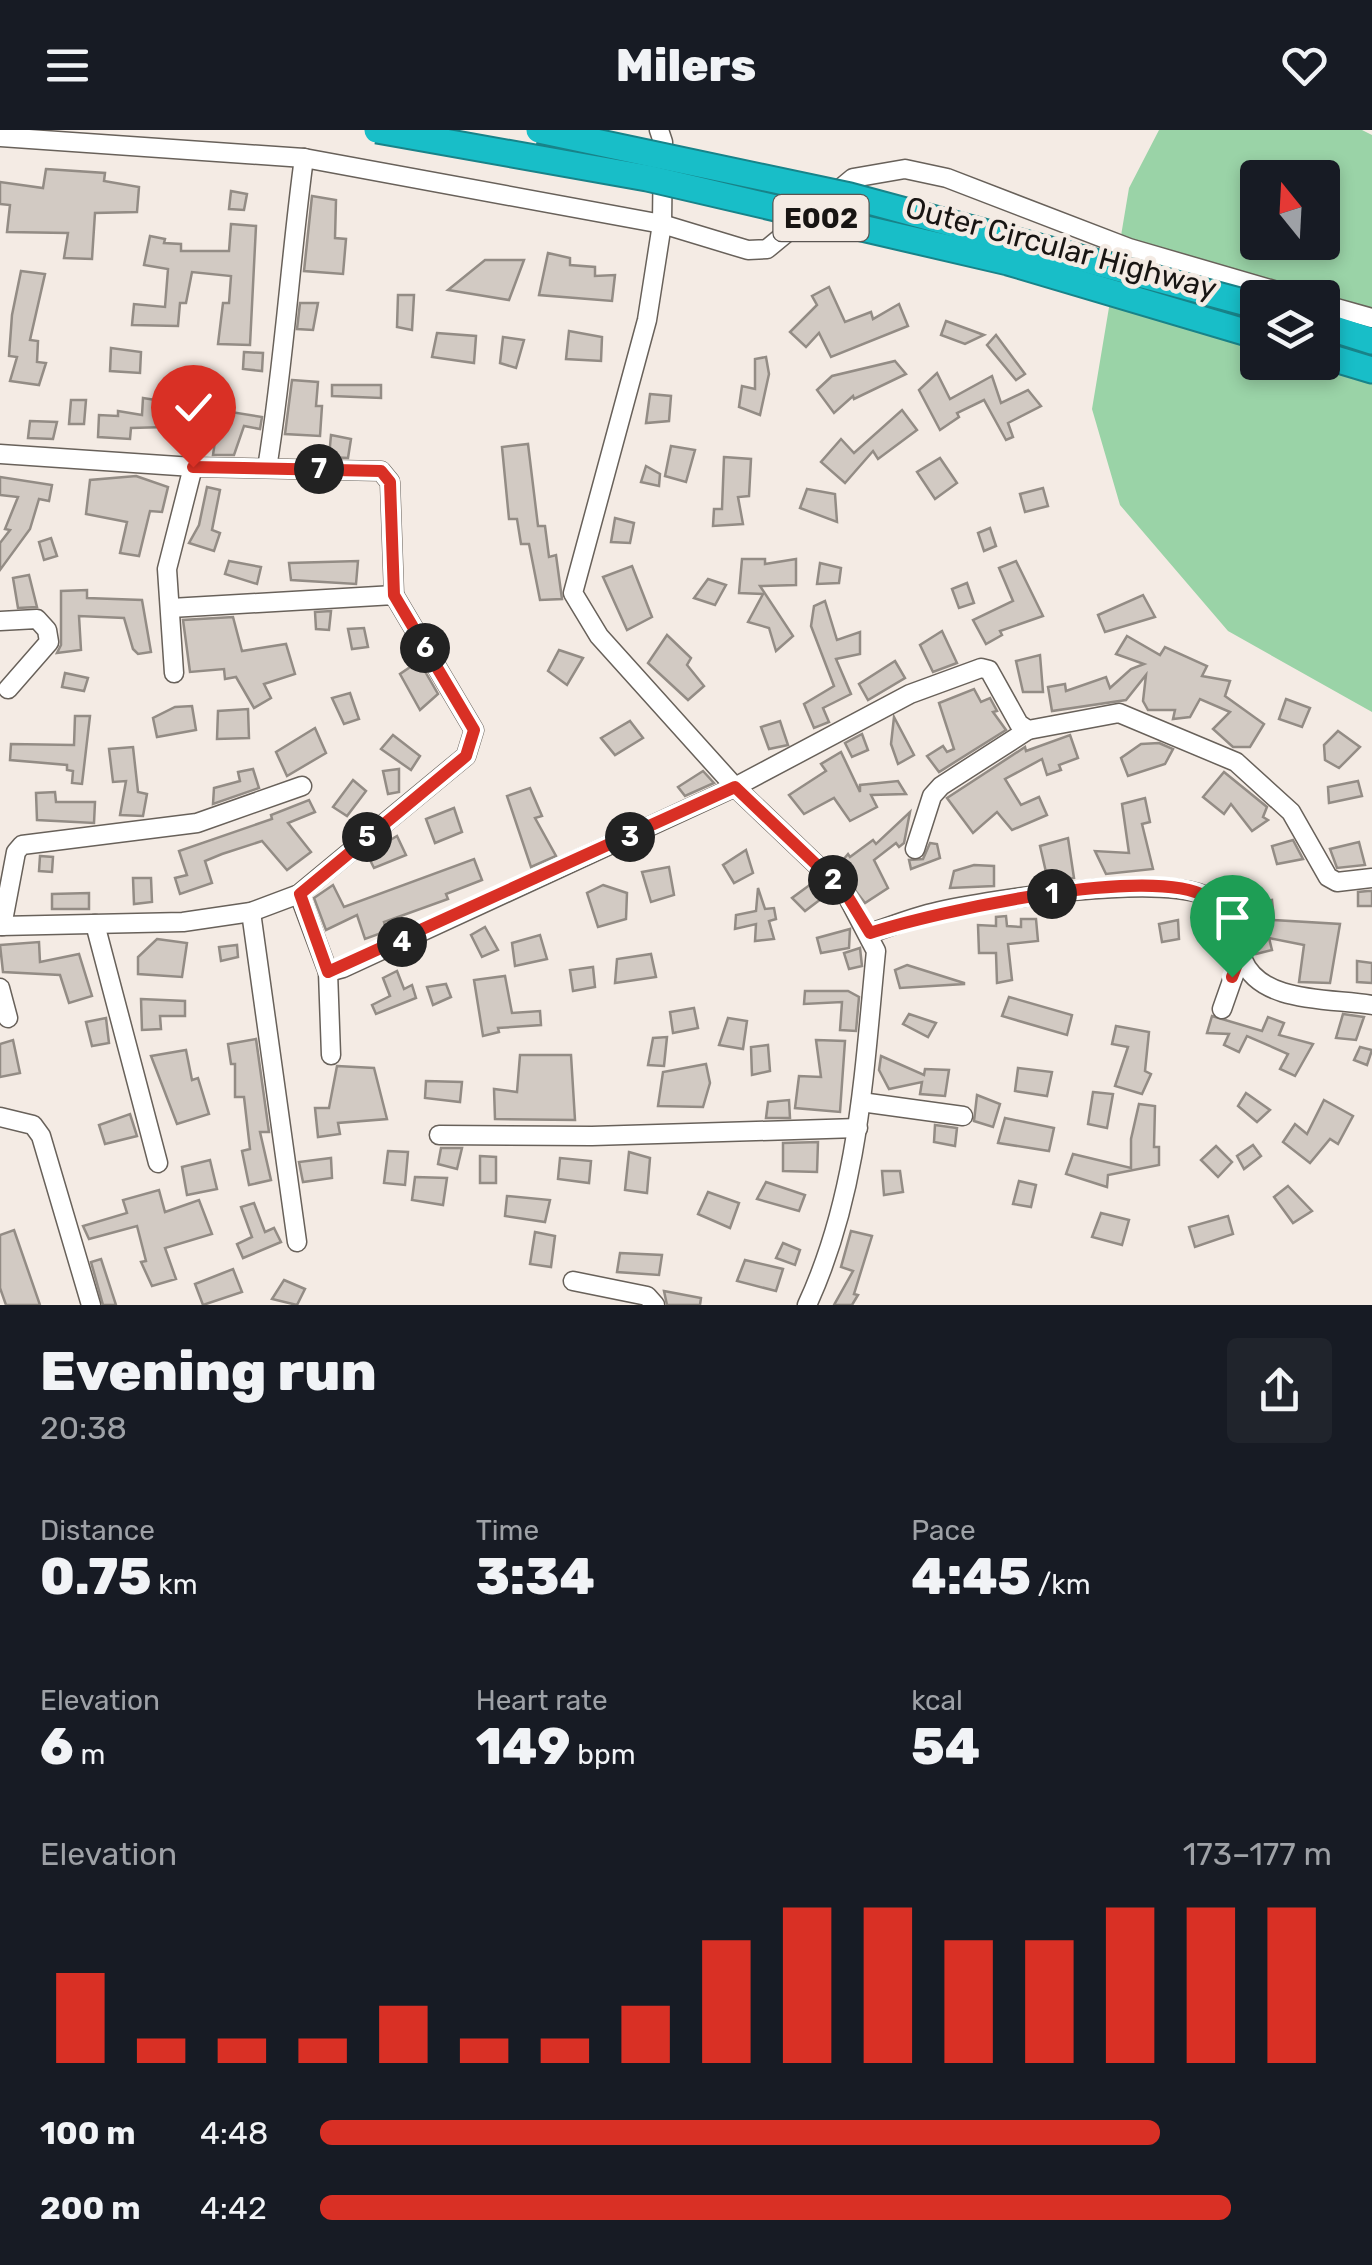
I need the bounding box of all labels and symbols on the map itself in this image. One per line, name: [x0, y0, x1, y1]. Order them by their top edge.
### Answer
north arrow: [1240, 160, 1340, 260]
street label: Outer Circular Highway: [901, 189, 1221, 307]
road number: E002: [774, 195, 868, 241]
pin: [151, 365, 236, 468]
pin: 7: [294, 444, 344, 494]
pin: 6: [400, 623, 450, 673]
pin: 5: [342, 812, 392, 862]
pin: 3: [605, 812, 655, 862]
pin: 2: [808, 855, 858, 905]
pin: 1: [1027, 869, 1077, 919]
pin: [1190, 875, 1275, 978]
pin: 4: [377, 917, 427, 967]

